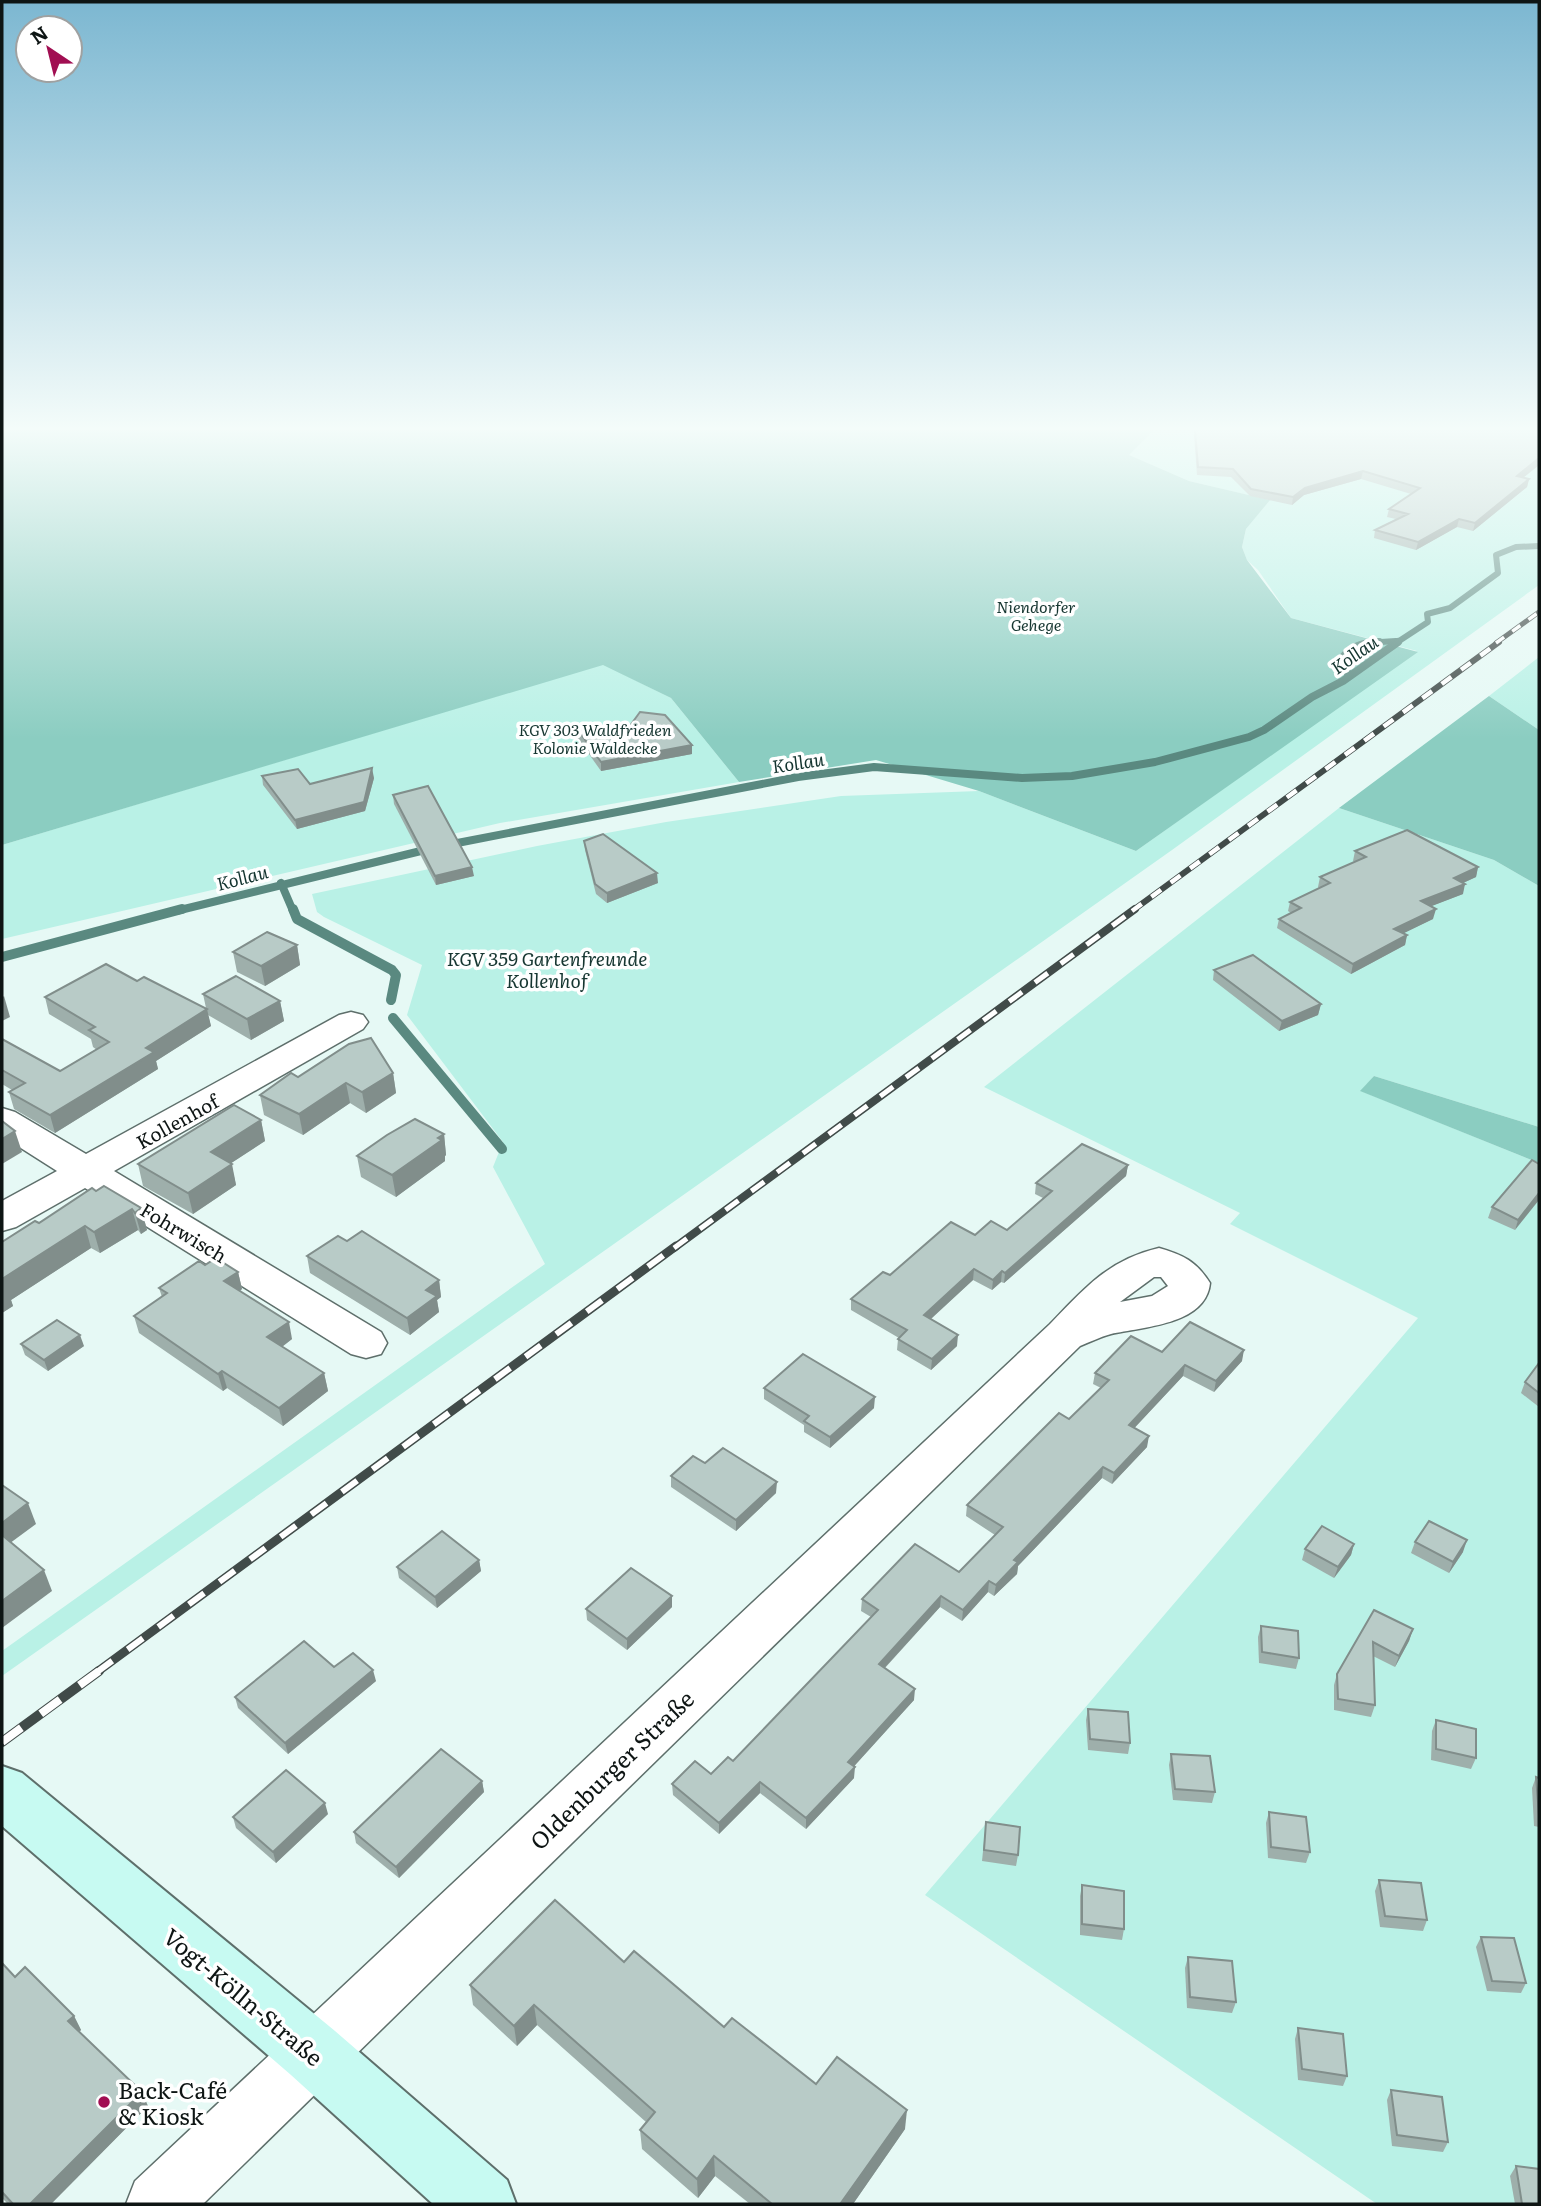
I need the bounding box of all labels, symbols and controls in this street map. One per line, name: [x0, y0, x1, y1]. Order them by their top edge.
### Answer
north arrow: [14, 14, 84, 84]
text: N: [24, 18, 53, 50]
park label: Niendorfer Gehege: [996, 594, 1076, 636]
water label: Kollau: [1325, 628, 1383, 680]
park label: KGV 303 Waldfrieden Kolonie Waldecke: [519, 717, 672, 759]
water label: Kollau: [770, 745, 826, 779]
water label: Kollau: [213, 857, 271, 897]
park label: KGV 359 Gartenfreunde Kollenhof: [447, 944, 647, 994]
street label: Kollenhof: [131, 1086, 225, 1155]
street label: Fohrwisch: [135, 1195, 233, 1269]
street label: Oldenburger Straße: [521, 1681, 701, 1857]
street label: Vogt-Kölln-Straße: [157, 1919, 331, 2073]
place label: Back-Café & Kiosk: [118, 2072, 227, 2132]
marker: Back-Café & Kiosk: [96, 2094, 112, 2110]

